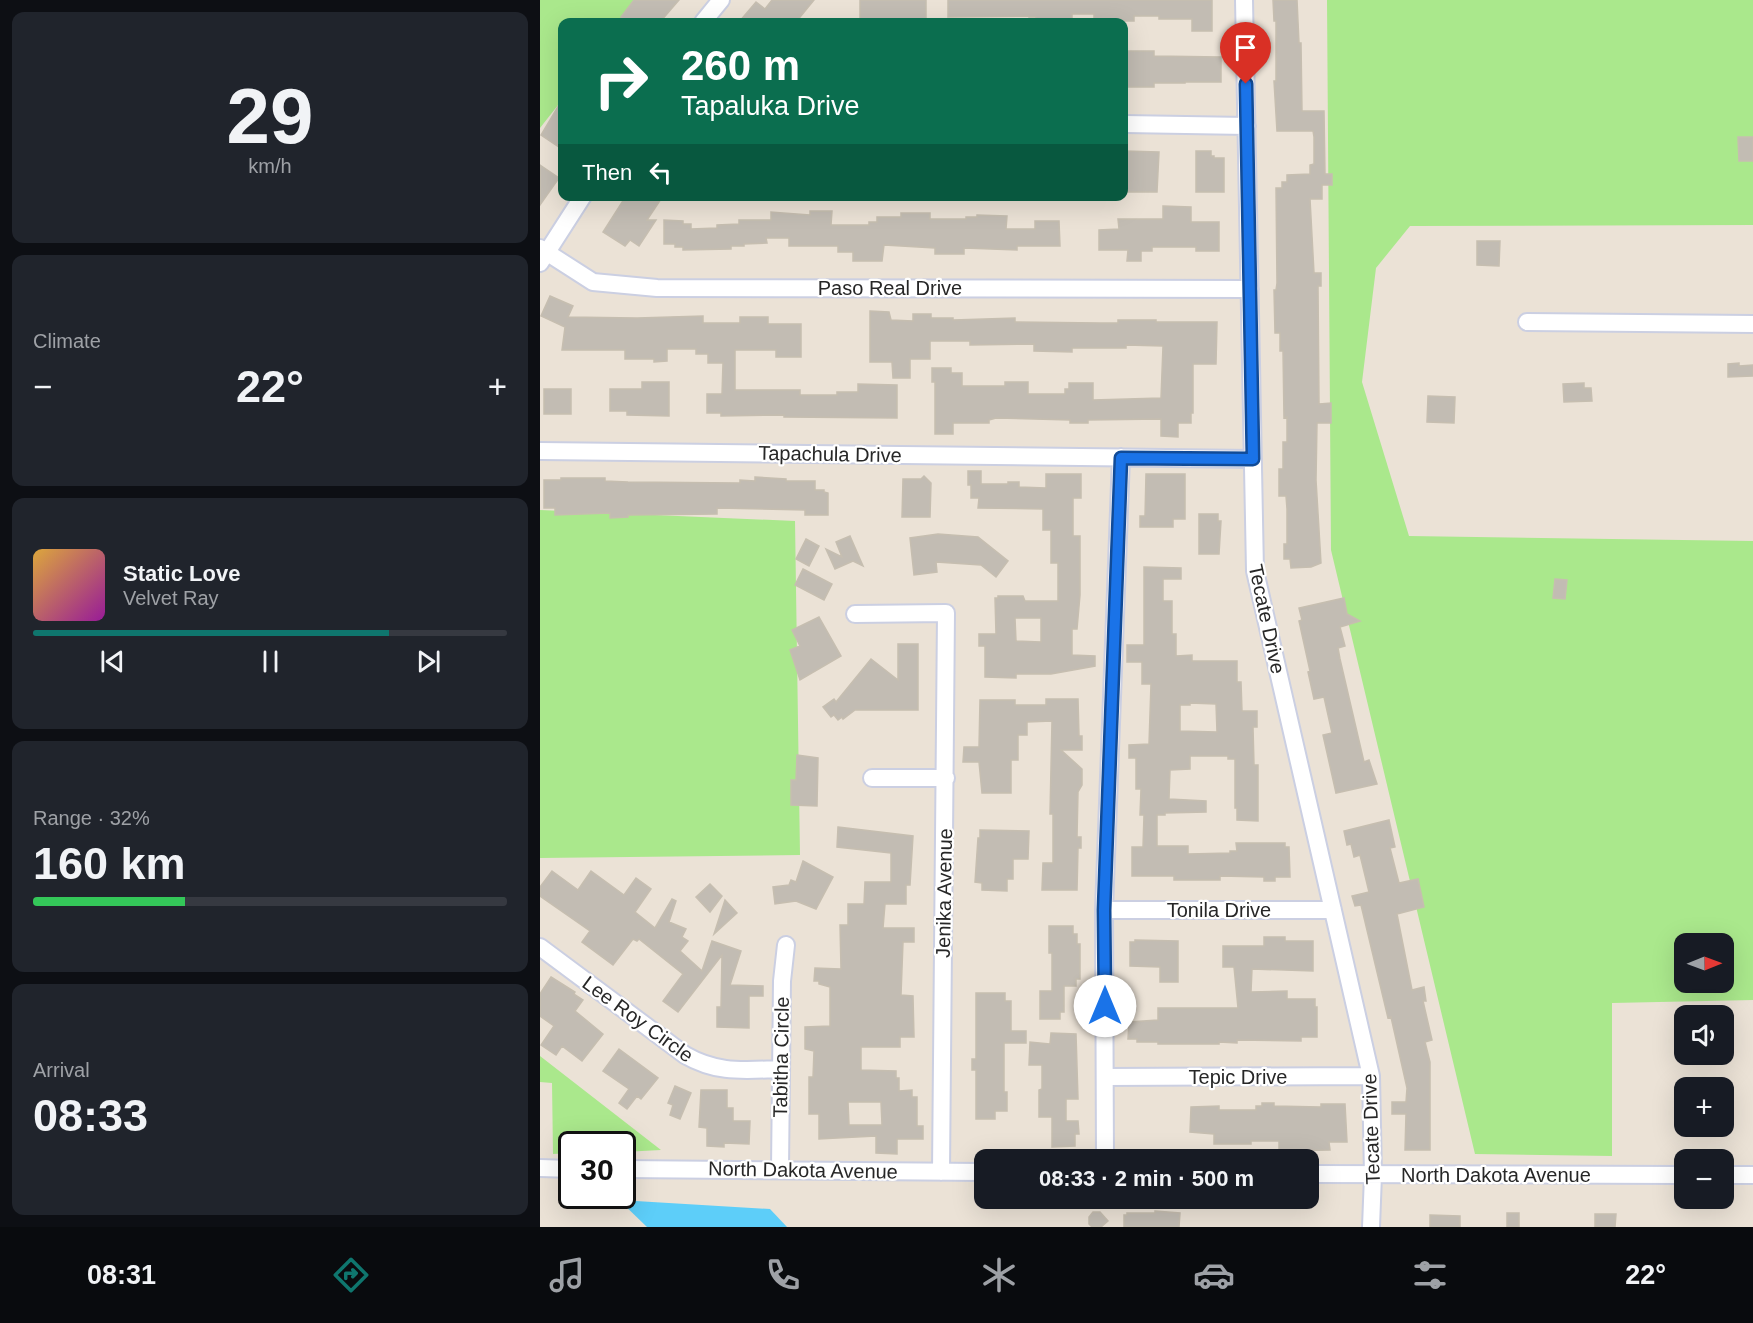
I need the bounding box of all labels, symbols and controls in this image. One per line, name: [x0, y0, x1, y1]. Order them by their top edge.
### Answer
pin: [1220, 22, 1271, 84]
icon: arrive: [1229, 31, 1262, 64]
icon: right: [582, 42, 660, 120]
text: 260 m: [681, 42, 800, 89]
text: 29: [227, 72, 313, 160]
text: Tapaluka Drive: [681, 91, 860, 121]
text: km/h: [248, 155, 292, 177]
icon: left: [644, 156, 677, 189]
text: Then: [582, 160, 632, 185]
street label: Paso Real Drive: [818, 277, 962, 299]
text: Climate: [33, 330, 101, 352]
text: 22°: [236, 361, 304, 412]
text: −: [33, 368, 52, 405]
text: +: [488, 368, 507, 405]
street label: Tapachula Drive: [758, 442, 902, 466]
text: Static Love: [123, 561, 240, 586]
street label: Tecate Drive: [1245, 562, 1289, 676]
text: Velvet Ray: [123, 587, 219, 609]
icon: previous: [96, 645, 129, 678]
icon: pause: [254, 645, 287, 678]
icon: next: [412, 645, 445, 678]
text: Range · 32%: [33, 807, 150, 829]
street label: Jenika Avenue: [932, 828, 956, 958]
text: 160 km: [33, 838, 186, 889]
street label: Tonila Drive: [1167, 899, 1271, 921]
north arrow: [1674, 933, 1734, 993]
map controls: [1674, 933, 1734, 1209]
street label: Lee Roy Circle: [578, 972, 698, 1066]
position arrow: [1073, 974, 1137, 1038]
street label: Tabitha Circle: [769, 996, 793, 1118]
button: sound: [1674, 1005, 1734, 1065]
text: Arrival: [33, 1059, 90, 1081]
street label: Tepic Drive: [1189, 1066, 1287, 1088]
street label: Tecate Drive: [1358, 1073, 1384, 1185]
button: +: [1674, 1077, 1734, 1137]
text: 08:33: [33, 1090, 148, 1141]
speed limit sign: 30: [558, 1131, 636, 1209]
button: −: [1674, 1149, 1734, 1209]
street label: North Dakota Avenue: [708, 1157, 898, 1183]
street label: North Dakota Avenue: [1401, 1164, 1591, 1186]
text: 08:33 · 2 min · 500 m: [1039, 1166, 1254, 1191]
icon: directions: [330, 1254, 372, 1296]
icon: music: [546, 1254, 588, 1296]
icon: phone: [762, 1254, 804, 1296]
icon: climate: [978, 1254, 1020, 1296]
icon: car: [1193, 1254, 1235, 1296]
icon: filters: [1409, 1254, 1451, 1296]
text: 08:31: [87, 1260, 156, 1290]
text: 22°: [1625, 1260, 1666, 1290]

